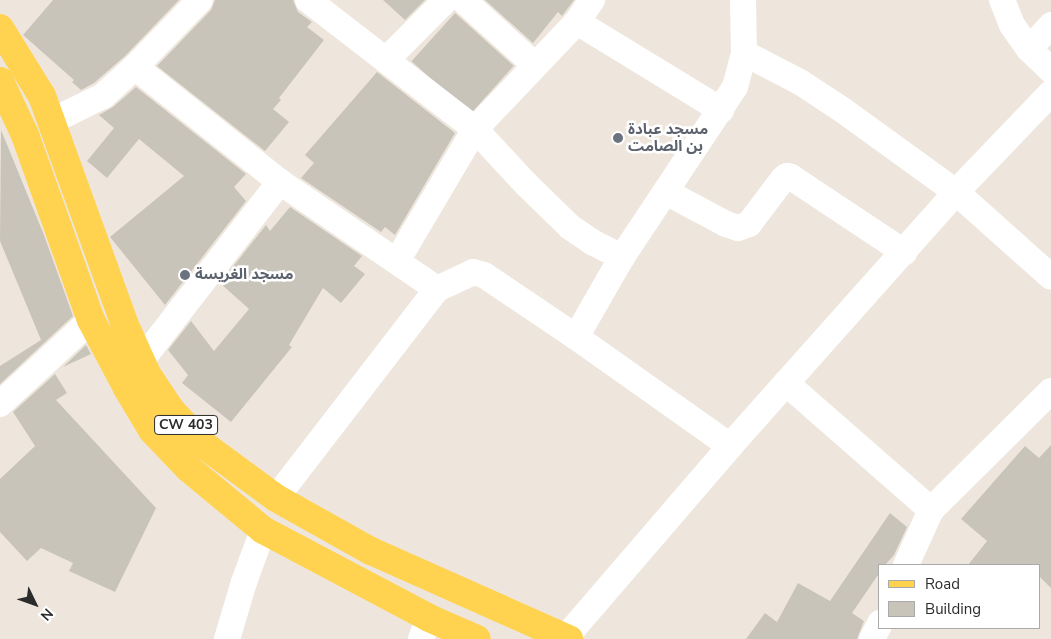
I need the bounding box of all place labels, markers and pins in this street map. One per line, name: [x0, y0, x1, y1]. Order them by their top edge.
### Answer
place label: مسجد عبادة بن الصامت: [628, 120, 708, 155]
marker: مسجد عبادة بن الصامت: [612, 132, 624, 144]
place label: مسجد الغريسة: [195, 266, 294, 284]
marker: مسجد الغريسة: [179, 269, 191, 281]

